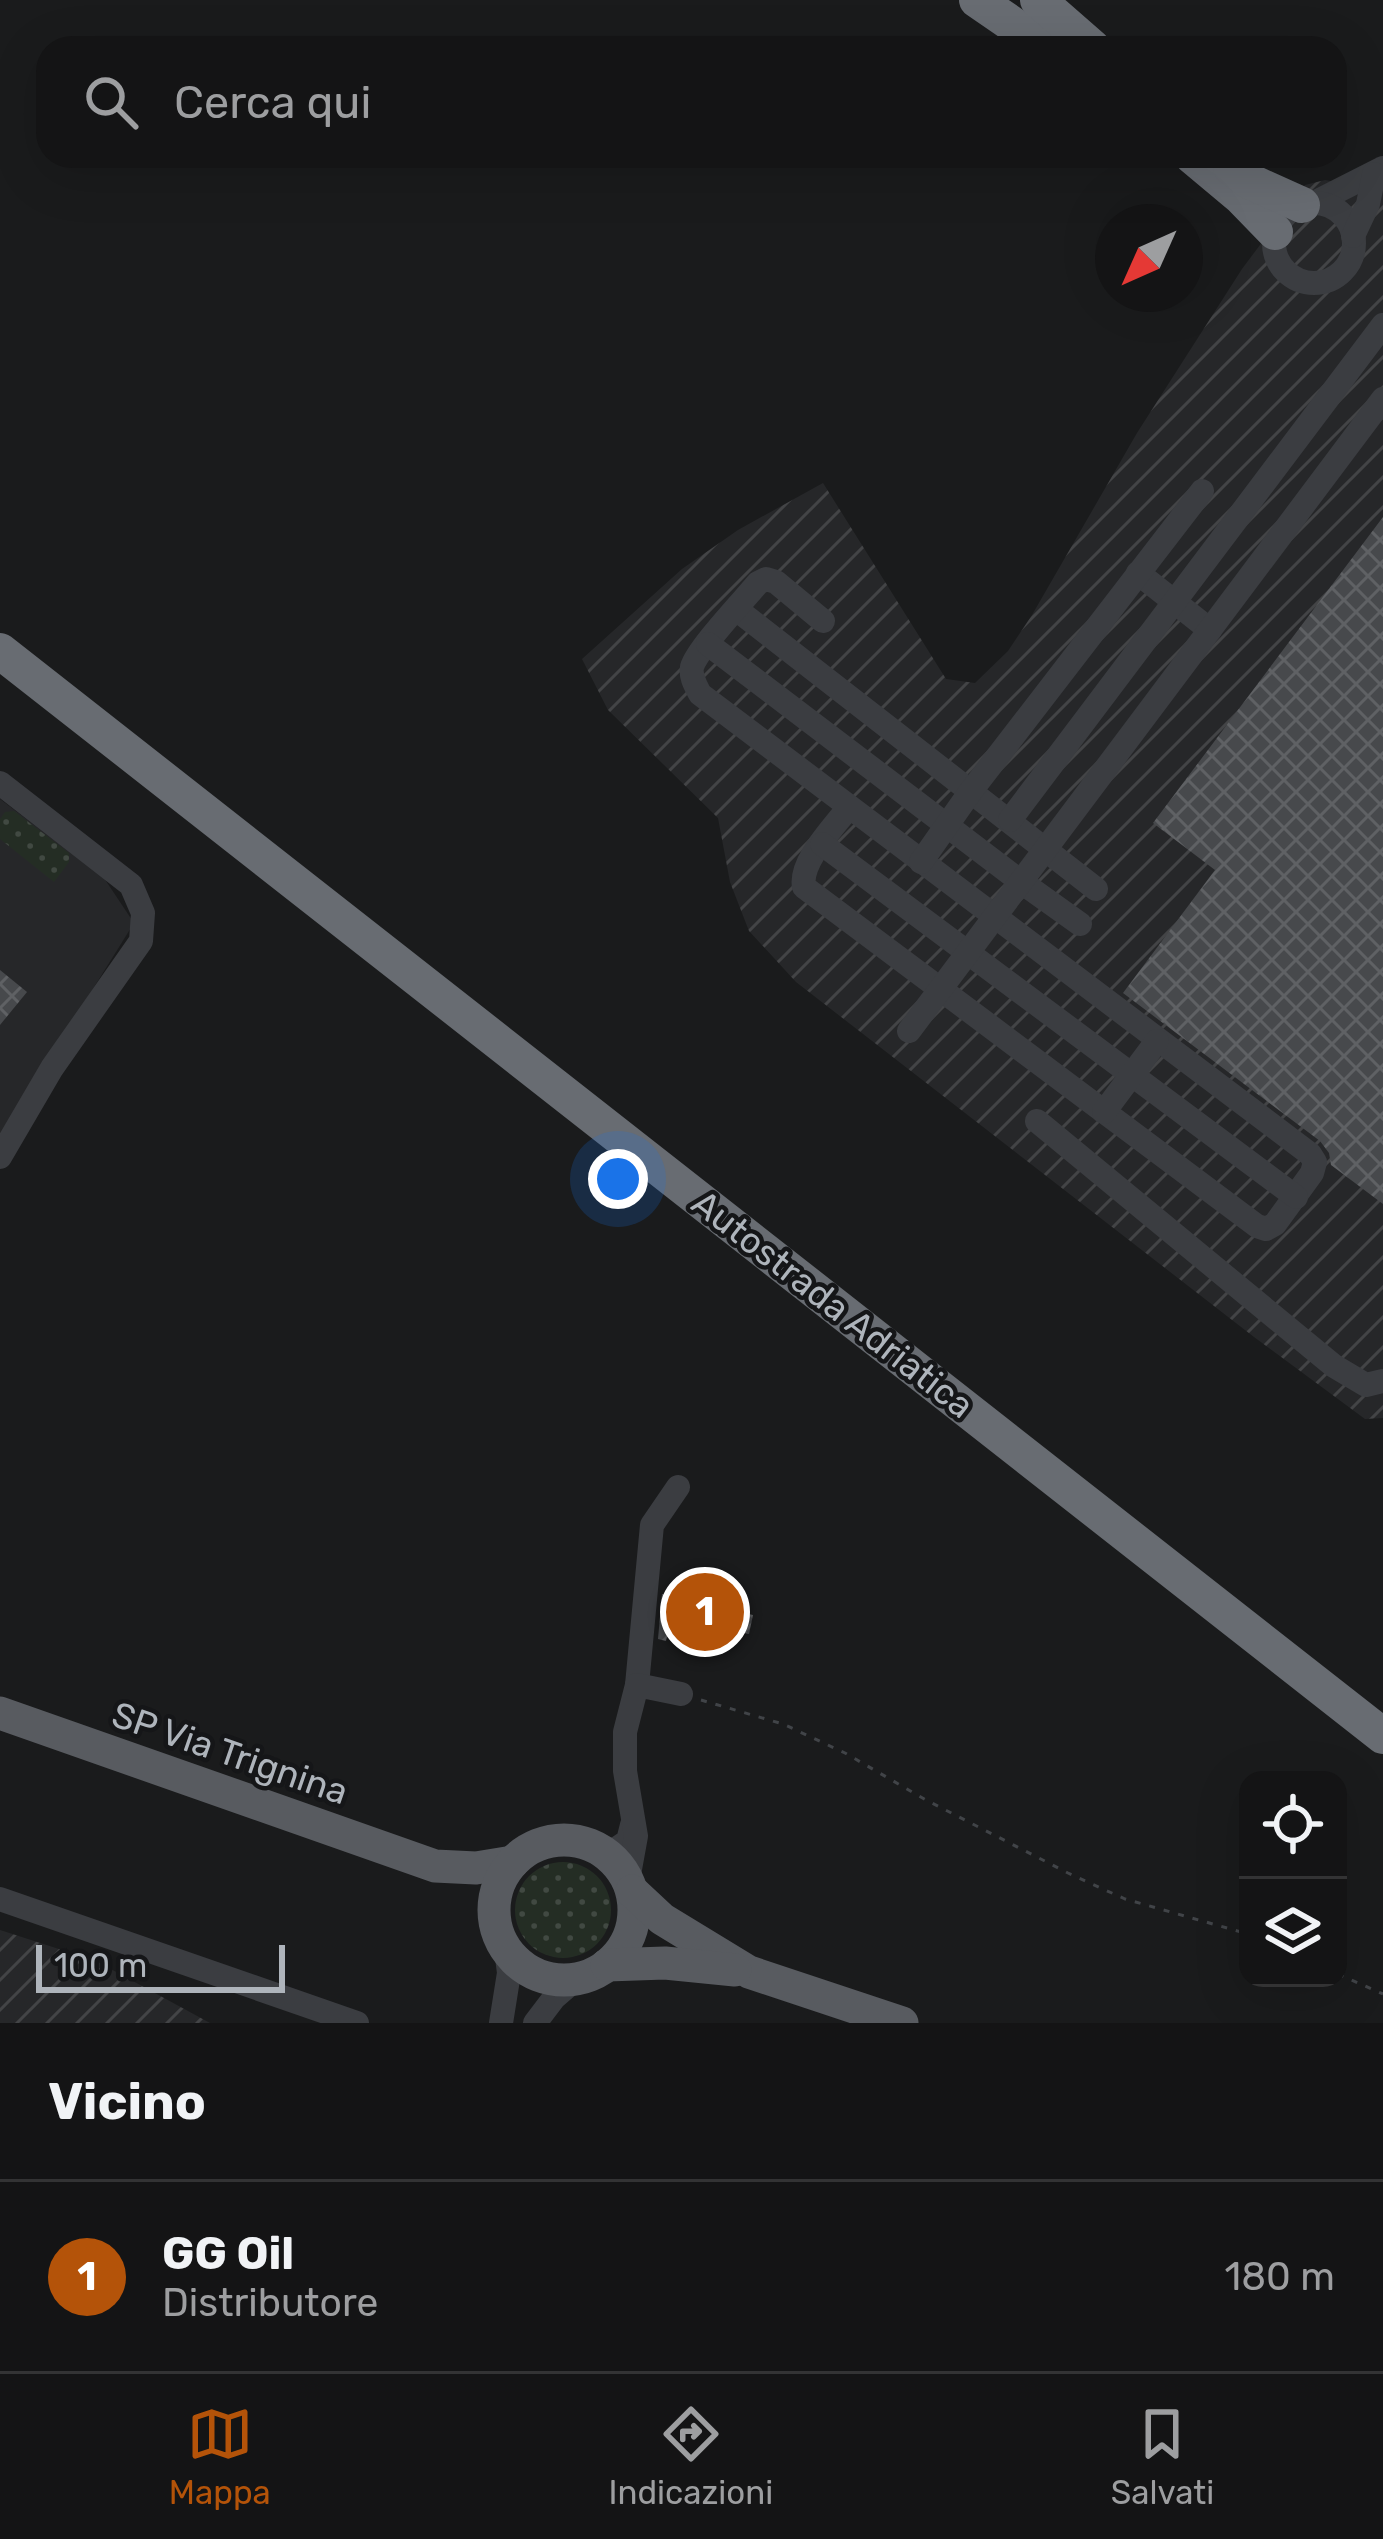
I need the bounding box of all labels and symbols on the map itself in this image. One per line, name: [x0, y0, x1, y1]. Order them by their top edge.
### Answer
north arrow: [1095, 204, 1203, 312]
your location: [588, 1149, 648, 1209]
street label: Autostrada Adriatica: [684, 1181, 982, 1427]
pin: 1: [666, 1567, 744, 1657]
street label: SP Via Trignina: [106, 1693, 354, 1813]
scale bar: [36, 1939, 285, 1992]

